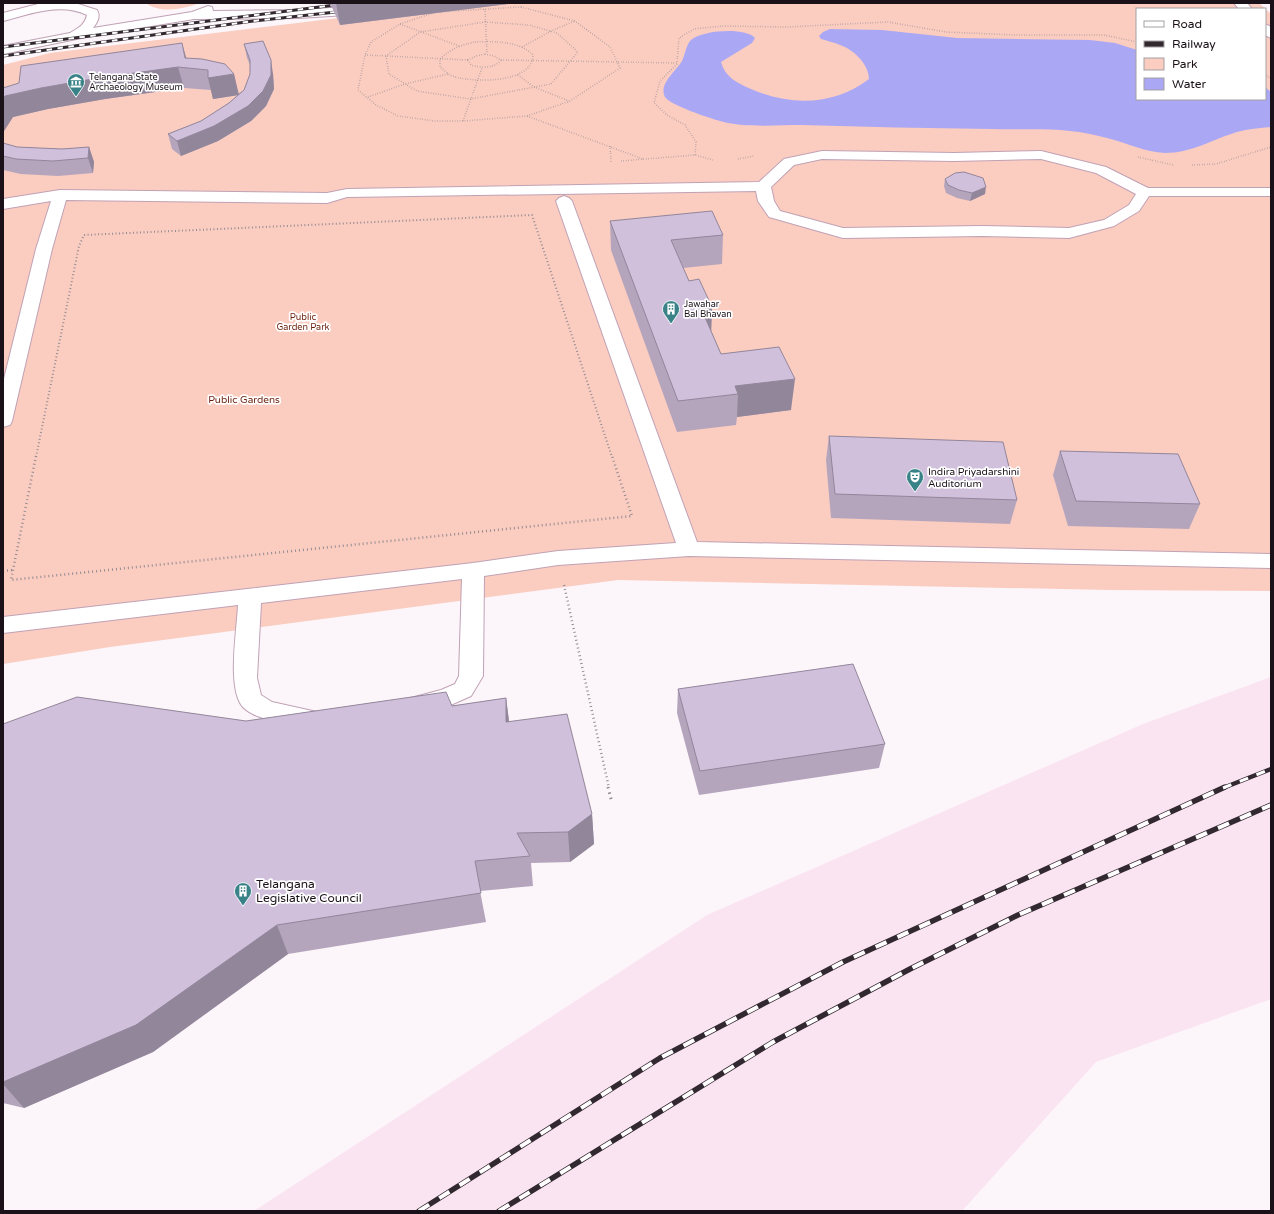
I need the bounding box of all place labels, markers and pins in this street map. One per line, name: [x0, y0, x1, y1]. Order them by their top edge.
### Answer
museum icon: Telangana State Archaeology Museum: [66, 72, 86, 97]
place label: Telangana State Archaeology Museum: [89, 72, 183, 93]
building icon: Jawahar Bal Bhavan: [661, 299, 681, 324]
place label: Jawahar Bal Bhavan: [684, 299, 732, 320]
place label: Indira Priyadarshini Auditorium: [928, 466, 1019, 490]
theatre icon: Indira Priyadarshini Auditorium: [905, 467, 925, 492]
place label: Telangana Legislative Council: [256, 877, 362, 905]
building icon: Telangana Legislative Council: [233, 881, 253, 906]

